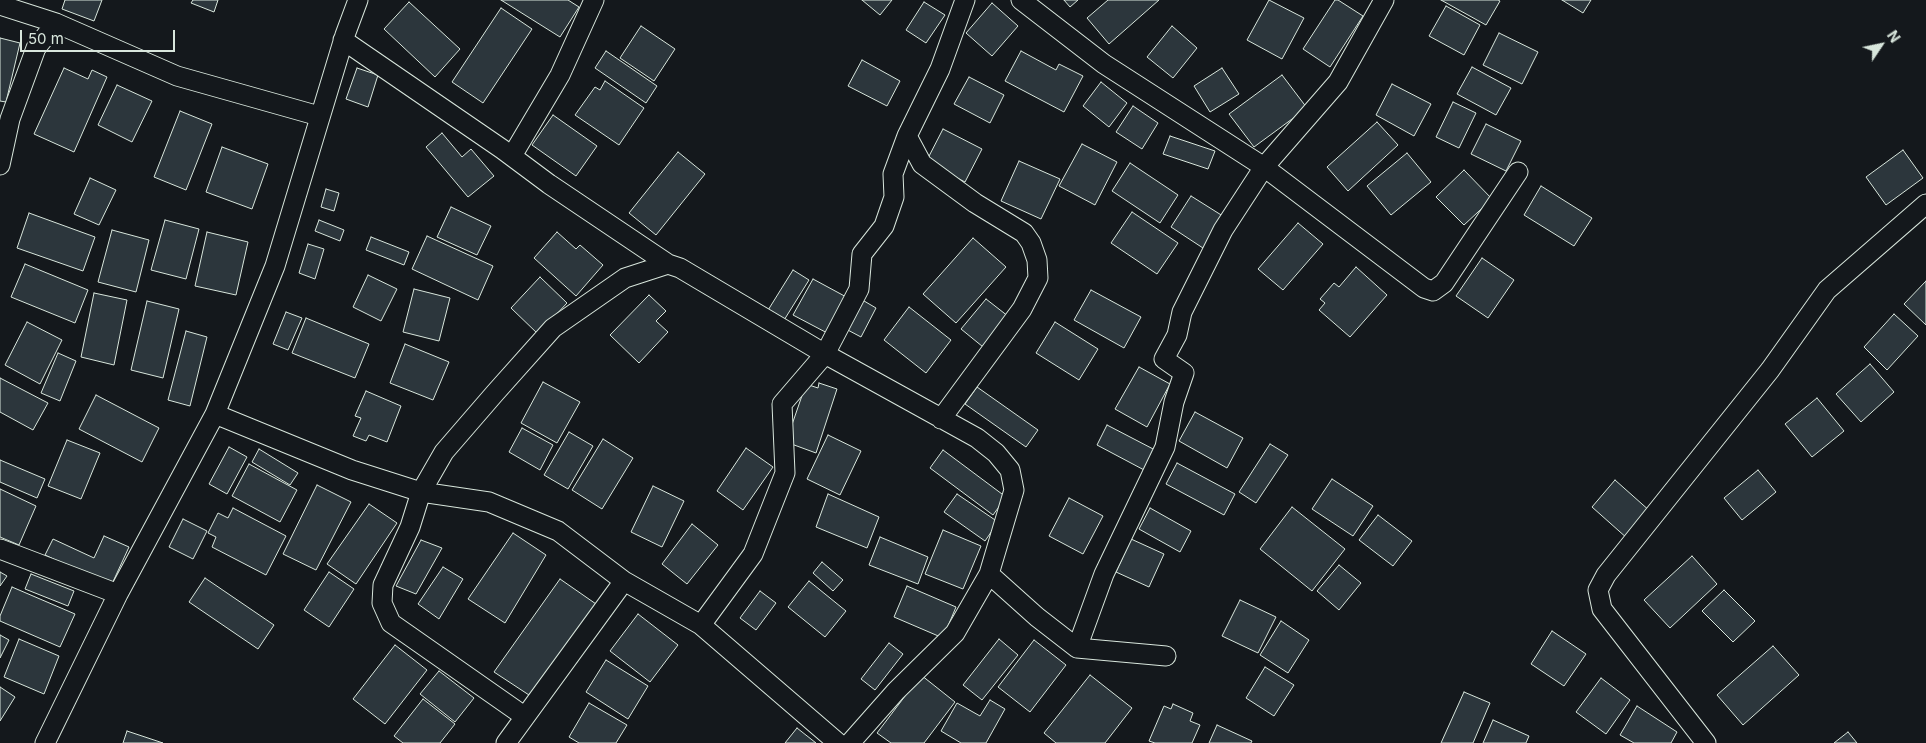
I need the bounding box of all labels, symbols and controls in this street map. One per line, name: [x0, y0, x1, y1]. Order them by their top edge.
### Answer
scale bar: [22, 20, 178, 52]
north arrow: [1856, 20, 1906, 70]
text: N: [1884, 27, 1904, 46]
text: 50 m: [28, 29, 64, 48]

